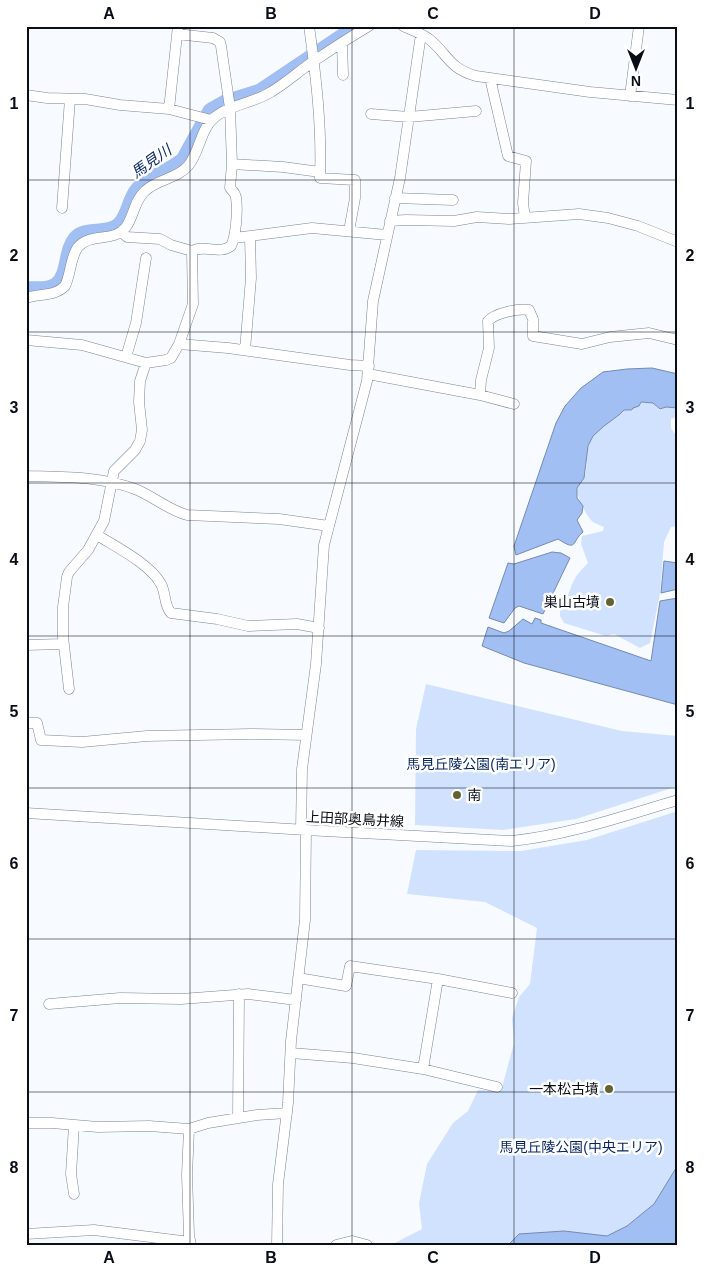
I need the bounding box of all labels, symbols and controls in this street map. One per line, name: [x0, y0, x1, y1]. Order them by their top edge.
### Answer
text: A: [103, 5, 115, 22]
text: B: [265, 5, 277, 22]
text: C: [427, 5, 439, 22]
text: D: [589, 5, 601, 22]
north arrow: [612, 42, 662, 92]
text: N: [631, 73, 641, 89]
text: 1: [10, 95, 19, 112]
text: 1: [686, 95, 695, 112]
water label: 馬見川: [128, 140, 176, 181]
text: 2: [10, 247, 19, 264]
text: 2: [686, 247, 695, 264]
text: 3: [10, 399, 19, 416]
text: 3: [686, 399, 695, 416]
text: 4: [10, 551, 19, 568]
text: 4: [686, 551, 695, 568]
place label: 巣山古墳: [544, 594, 600, 610]
marker: 巣山古墳: [604, 596, 616, 608]
text: 5: [10, 703, 19, 720]
text: 5: [686, 703, 695, 720]
park label: 馬見丘陵公園(南エリア): [406, 756, 556, 772]
place label: 南: [467, 787, 481, 803]
marker: 南: [451, 789, 463, 801]
street label: 上田部奥鳥井線: [306, 808, 404, 830]
text: 6: [10, 855, 19, 872]
text: 6: [686, 855, 695, 872]
text: 7: [10, 1007, 19, 1024]
text: 7: [686, 1007, 695, 1024]
place label: 一本松古墳: [529, 1081, 599, 1097]
marker: 一本松古墳: [603, 1083, 615, 1095]
park label: 馬見丘陵公園(中央エリア): [499, 1139, 663, 1155]
text: 8: [10, 1159, 19, 1176]
text: 8: [686, 1159, 695, 1176]
text: A: [103, 1249, 115, 1266]
text: B: [265, 1249, 277, 1266]
text: C: [427, 1249, 439, 1266]
text: D: [589, 1249, 601, 1266]

